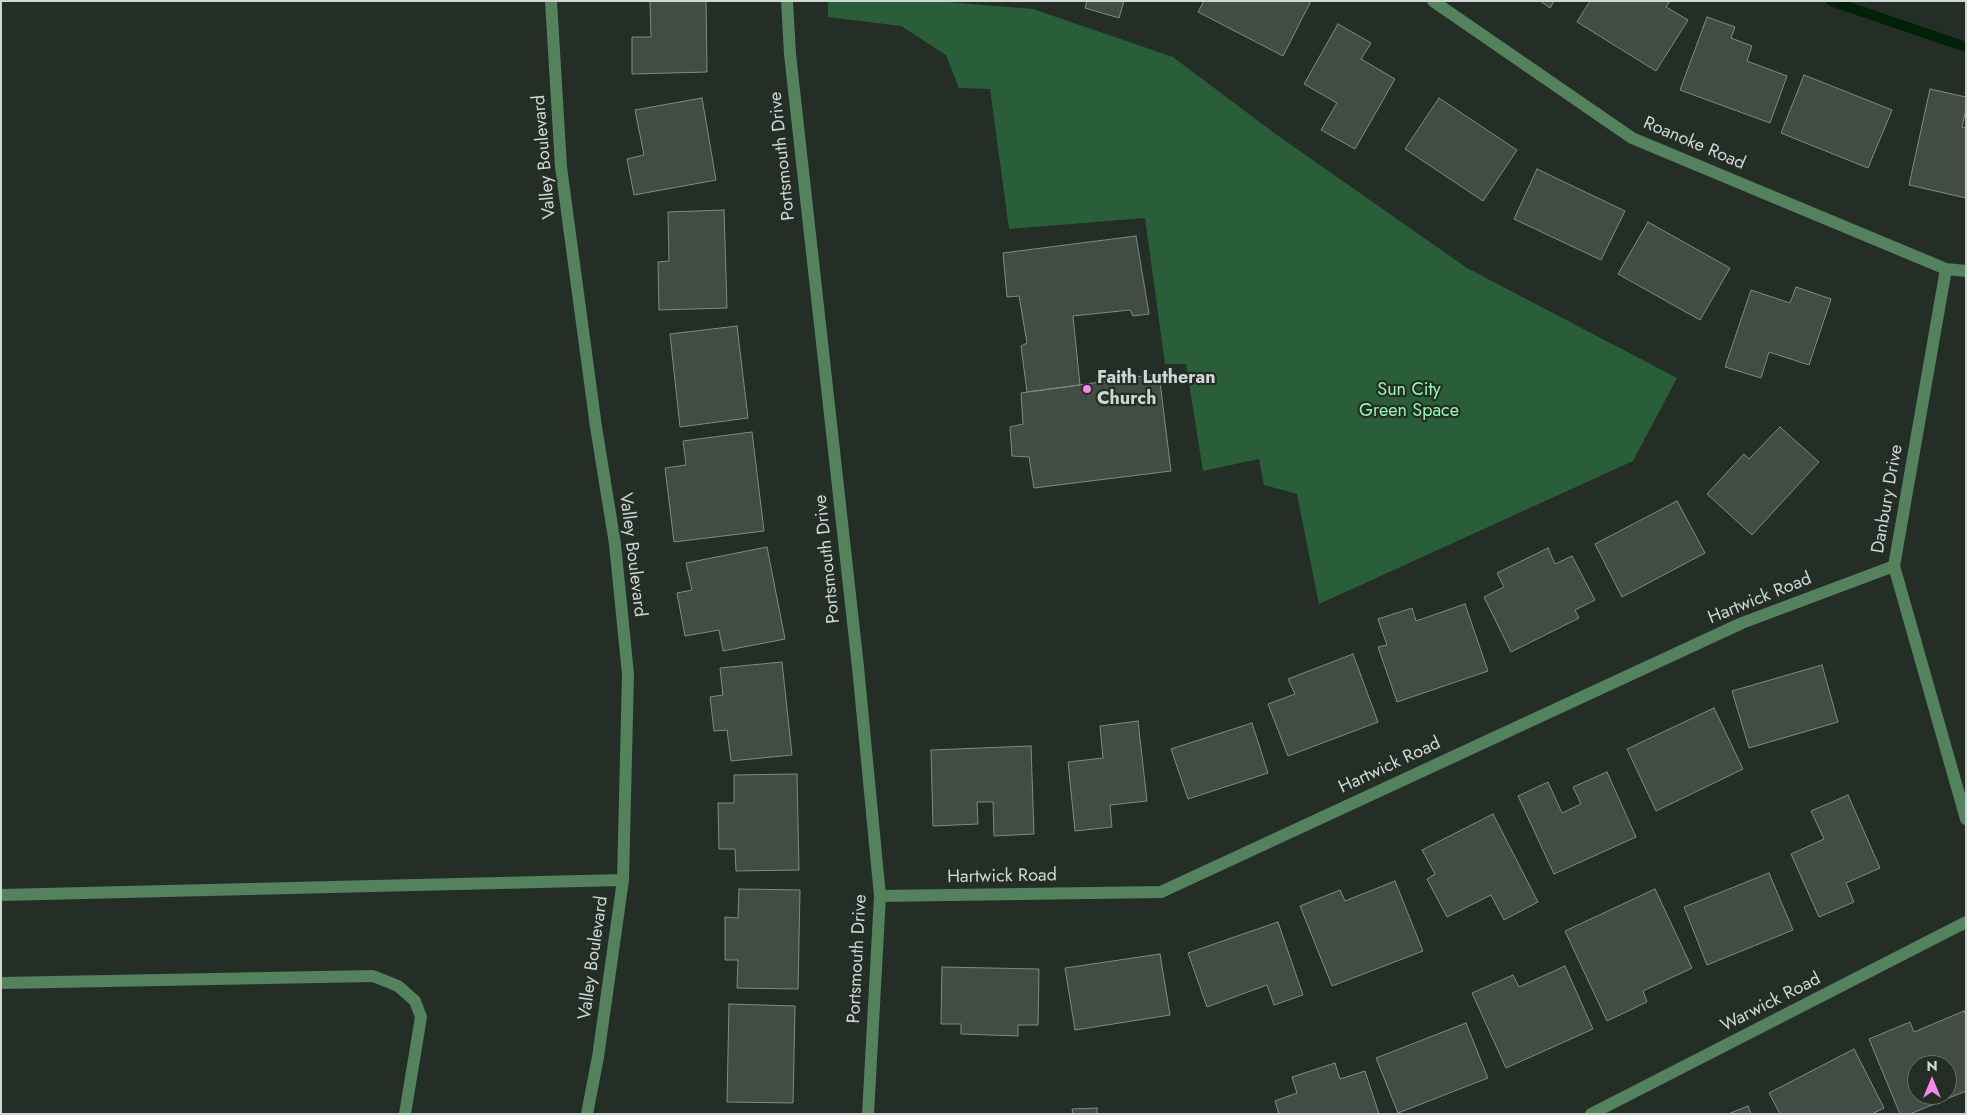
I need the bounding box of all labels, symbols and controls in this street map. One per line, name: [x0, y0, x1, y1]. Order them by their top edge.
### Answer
street label: Portsmouth Drive: [765, 91, 801, 221]
street label: Valley Boulevard: [529, 94, 561, 220]
street label: Roanoke Road: [1640, 113, 1748, 175]
place label: Faith Lutheran Church: [1097, 368, 1216, 410]
park label: Sun City Green Space: [1359, 380, 1459, 422]
marker: Faith Lutheran Church: [1081, 383, 1093, 395]
street label: Danbury Drive: [1868, 443, 1908, 555]
street label: Valley Boulevard: [614, 492, 650, 618]
street label: Portsmouth Drive: [810, 494, 846, 624]
street label: Hartwick Road: [1705, 568, 1815, 630]
street label: Hartwick Road: [1336, 733, 1444, 799]
street label: Hartwick Road: [947, 865, 1057, 889]
street label: Portsmouth Drive: [844, 894, 872, 1024]
street label: Valley Boulevard: [575, 895, 613, 1021]
street label: Warwick Road: [1718, 969, 1824, 1037]
north arrow: [1907, 1055, 1957, 1105]
text: N: [1926, 1056, 1938, 1076]

